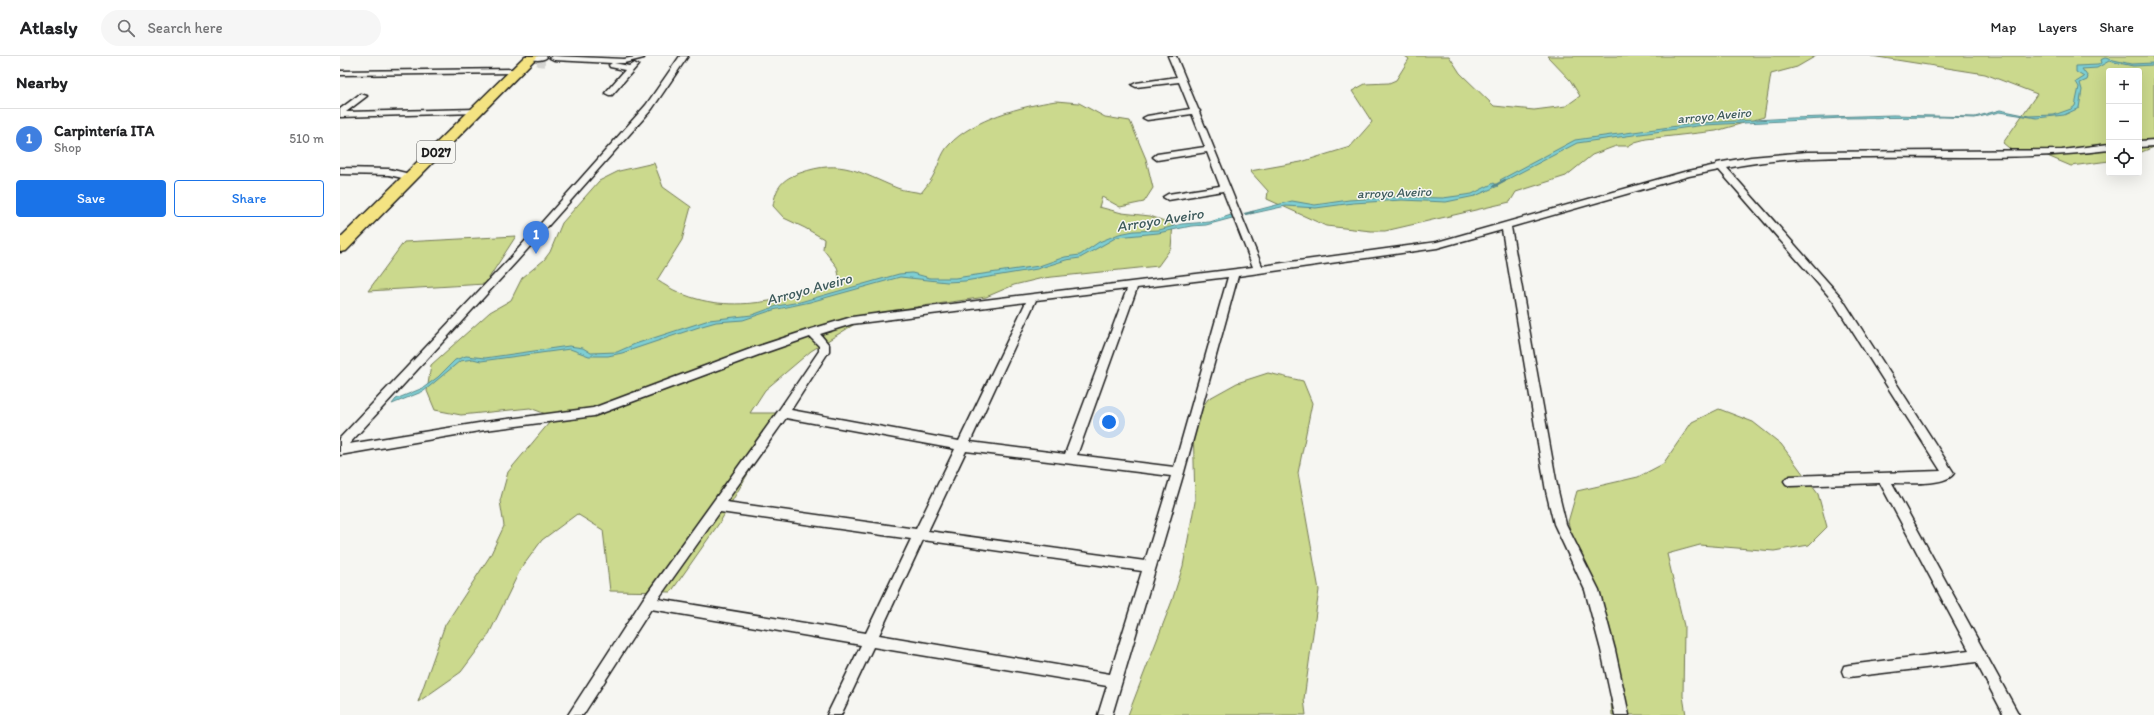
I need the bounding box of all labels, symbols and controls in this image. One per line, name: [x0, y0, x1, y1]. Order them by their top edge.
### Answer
search box: [101, 10, 381, 46]
text: Atlasly: [20, 16, 77, 39]
icon: search: [115, 17, 137, 39]
text: Search here: [147, 19, 223, 37]
text: Map: [1991, 19, 2016, 36]
text: Layers: [2038, 19, 2077, 36]
text: Share: [2099, 19, 2134, 36]
map controls: [2106, 68, 2142, 176]
button: +: [2106, 68, 2142, 104]
text: Nearby: [16, 72, 68, 92]
button: −: [2106, 104, 2142, 140]
water label: arroyo Aveiro: [1676, 105, 1752, 126]
text: Carpintería ITA: [54, 122, 154, 140]
text: 1: [26, 131, 32, 146]
text: 510 m: [289, 131, 324, 146]
text: Shop: [54, 140, 81, 155]
button: locate: [2106, 140, 2142, 176]
road number: D027: [417, 141, 455, 163]
button: Save: [16, 180, 166, 217]
button: Share: [174, 180, 324, 217]
water label: arroyo Aveiro: [1357, 184, 1432, 201]
water label: Arroyo Aveiro: [1115, 204, 1205, 236]
pin: 1: [523, 221, 549, 254]
water label: Arroyo Aveiro: [764, 269, 854, 309]
your location: [1099, 412, 1119, 432]

